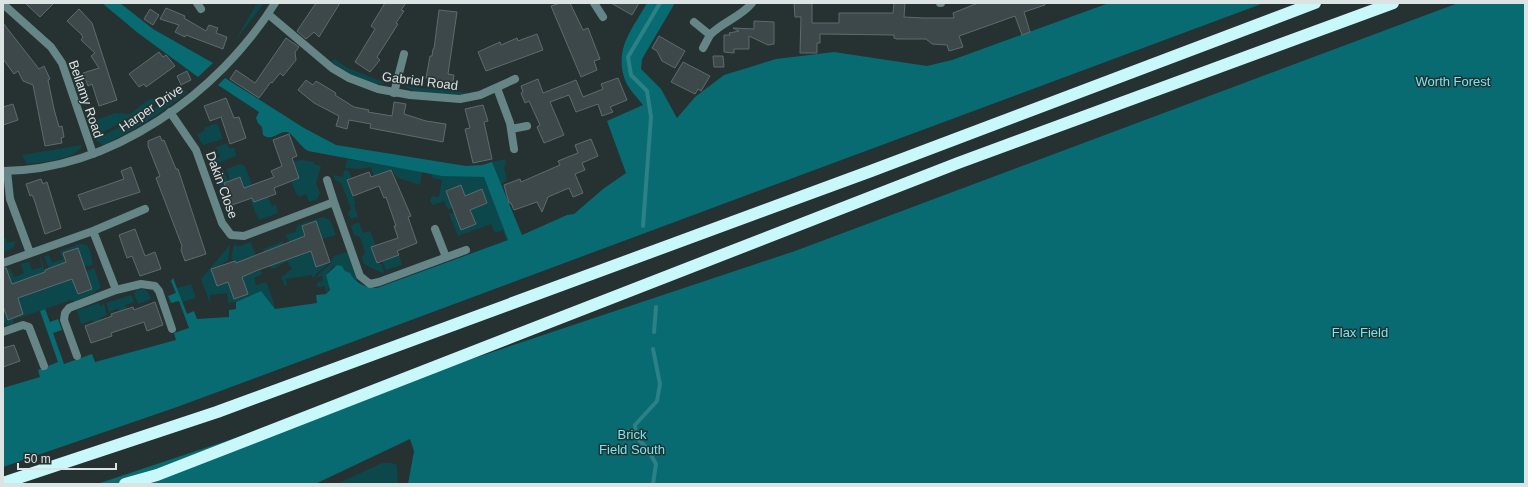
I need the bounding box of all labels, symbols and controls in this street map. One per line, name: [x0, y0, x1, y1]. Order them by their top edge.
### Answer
street label: Bellamy Road: [66, 58, 106, 140]
street label: Gabriel Road: [381, 69, 459, 93]
park label: Worth Forest: [1416, 74, 1491, 89]
street label: Harper Drive: [116, 81, 186, 135]
street label: Dakin Close: [203, 150, 241, 220]
park label: Flax Field: [1332, 325, 1388, 340]
park label: Brick Field South: [599, 427, 665, 457]
scale bar: [18, 445, 116, 471]
text: 50 m: [24, 452, 51, 466]

